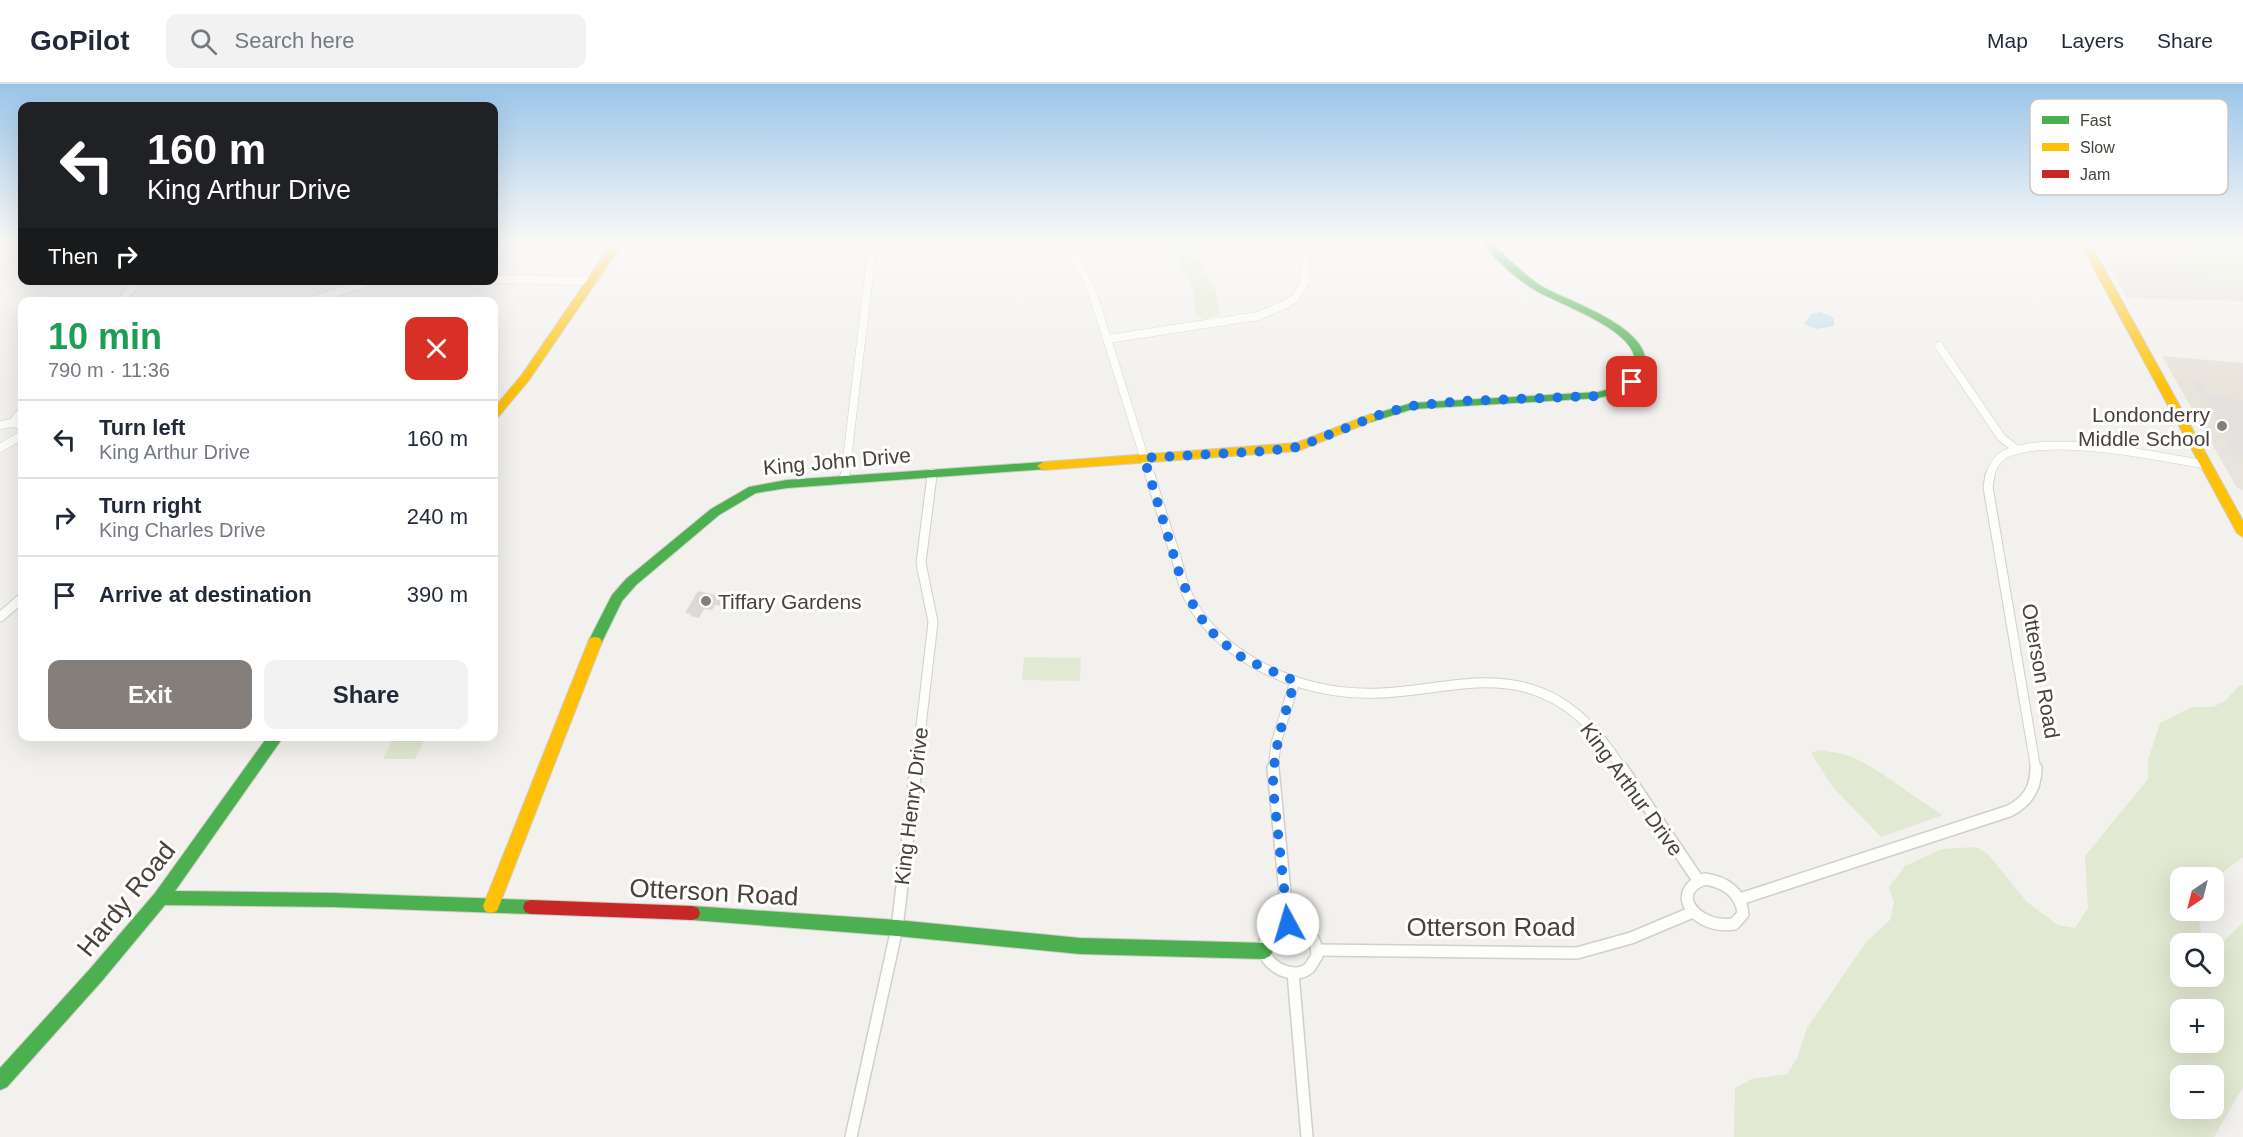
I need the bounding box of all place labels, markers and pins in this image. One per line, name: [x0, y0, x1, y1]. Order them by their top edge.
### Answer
pin: [1606, 356, 1657, 407]
place label: Londonderry Middle School: [2078, 403, 2210, 450]
marker: Londonderry Middle School: [2215, 419, 2229, 433]
place label: Tiffary Gardens: [718, 590, 862, 613]
marker: Tiffary Gardens: [699, 594, 713, 608]

